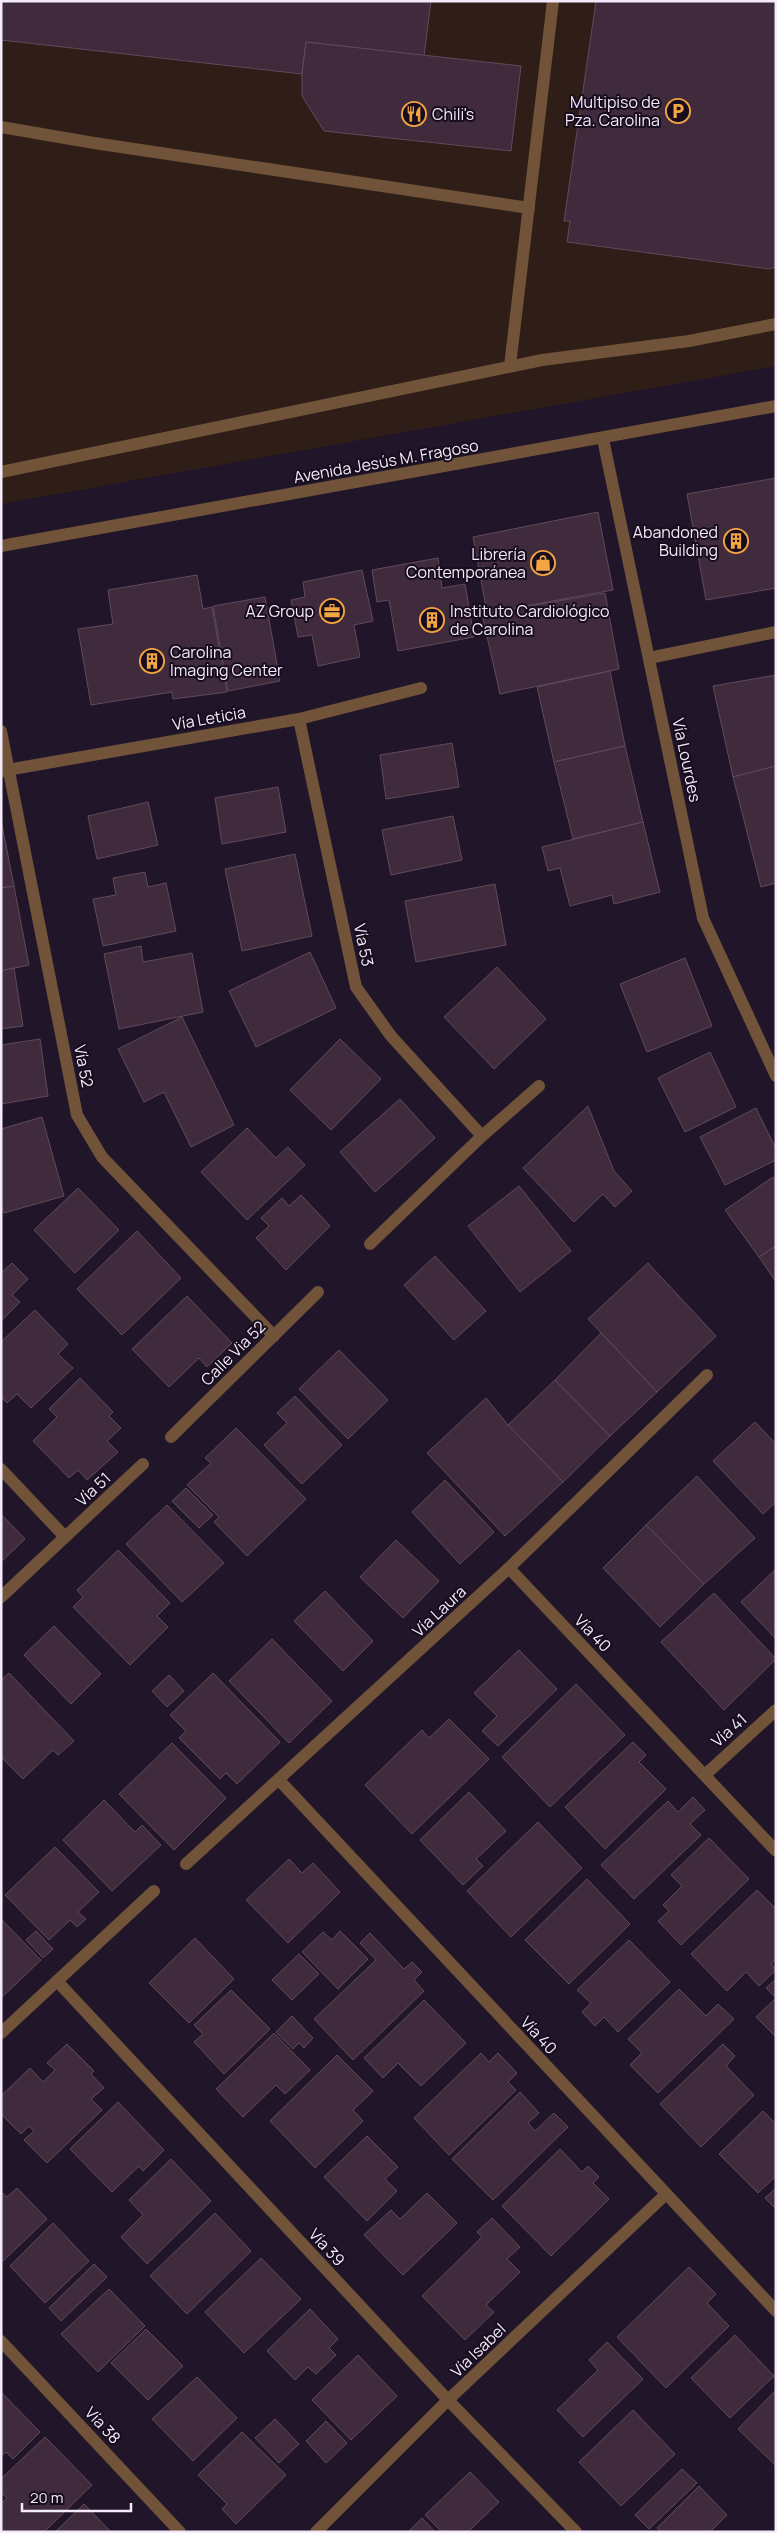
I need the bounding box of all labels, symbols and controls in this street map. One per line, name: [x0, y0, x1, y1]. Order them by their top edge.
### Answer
place label: Multipiso de Pza. Carolina: [565, 91, 660, 131]
parking icon: Multipiso de Pza. Carolina: [665, 98, 691, 124]
restaurant icon: Chili's: [401, 101, 427, 127]
place label: Chili's: [432, 103, 474, 125]
street label: Avenida Jesús M. Fragoso: [292, 434, 480, 488]
place label: Abandoned Building: [633, 521, 718, 561]
building icon: Abandoned Building: [723, 528, 749, 554]
place label: Librería Contemporánea: [406, 543, 526, 583]
shop icon: Librería Contemporánea: [530, 550, 556, 576]
office icon: AZ Group: [319, 598, 345, 624]
place label: AZ Group: [246, 600, 314, 622]
place label: Instituto Cardiológico de Carolina: [450, 600, 610, 640]
building icon: Instituto Cardiológico de Carolina: [419, 607, 445, 633]
place label: Carolina Imaging Center: [170, 641, 283, 681]
building icon: Carolina Imaging Center: [139, 648, 165, 674]
street label: Vía Leticia: [171, 701, 247, 735]
street label: Vía Lourdes: [667, 716, 707, 804]
street label: Vía 53: [349, 922, 379, 968]
street label: Vía 52: [69, 1043, 99, 1089]
street label: Calle Via 52: [196, 1316, 270, 1390]
street label: Vía 51: [71, 1467, 115, 1511]
street label: Vía Laura: [407, 1580, 471, 1642]
street label: Vía 40: [570, 1609, 616, 1657]
street label: Vía 41: [706, 1708, 752, 1752]
street label: Vía 40: [516, 2011, 562, 2059]
street label: Vía 39: [304, 2223, 350, 2271]
street label: Vía Isabel: [446, 2318, 510, 2382]
street label: Vía 38: [80, 2402, 126, 2448]
scale bar: [22, 2480, 131, 2512]
text: 20 m: [30, 2487, 63, 2508]

